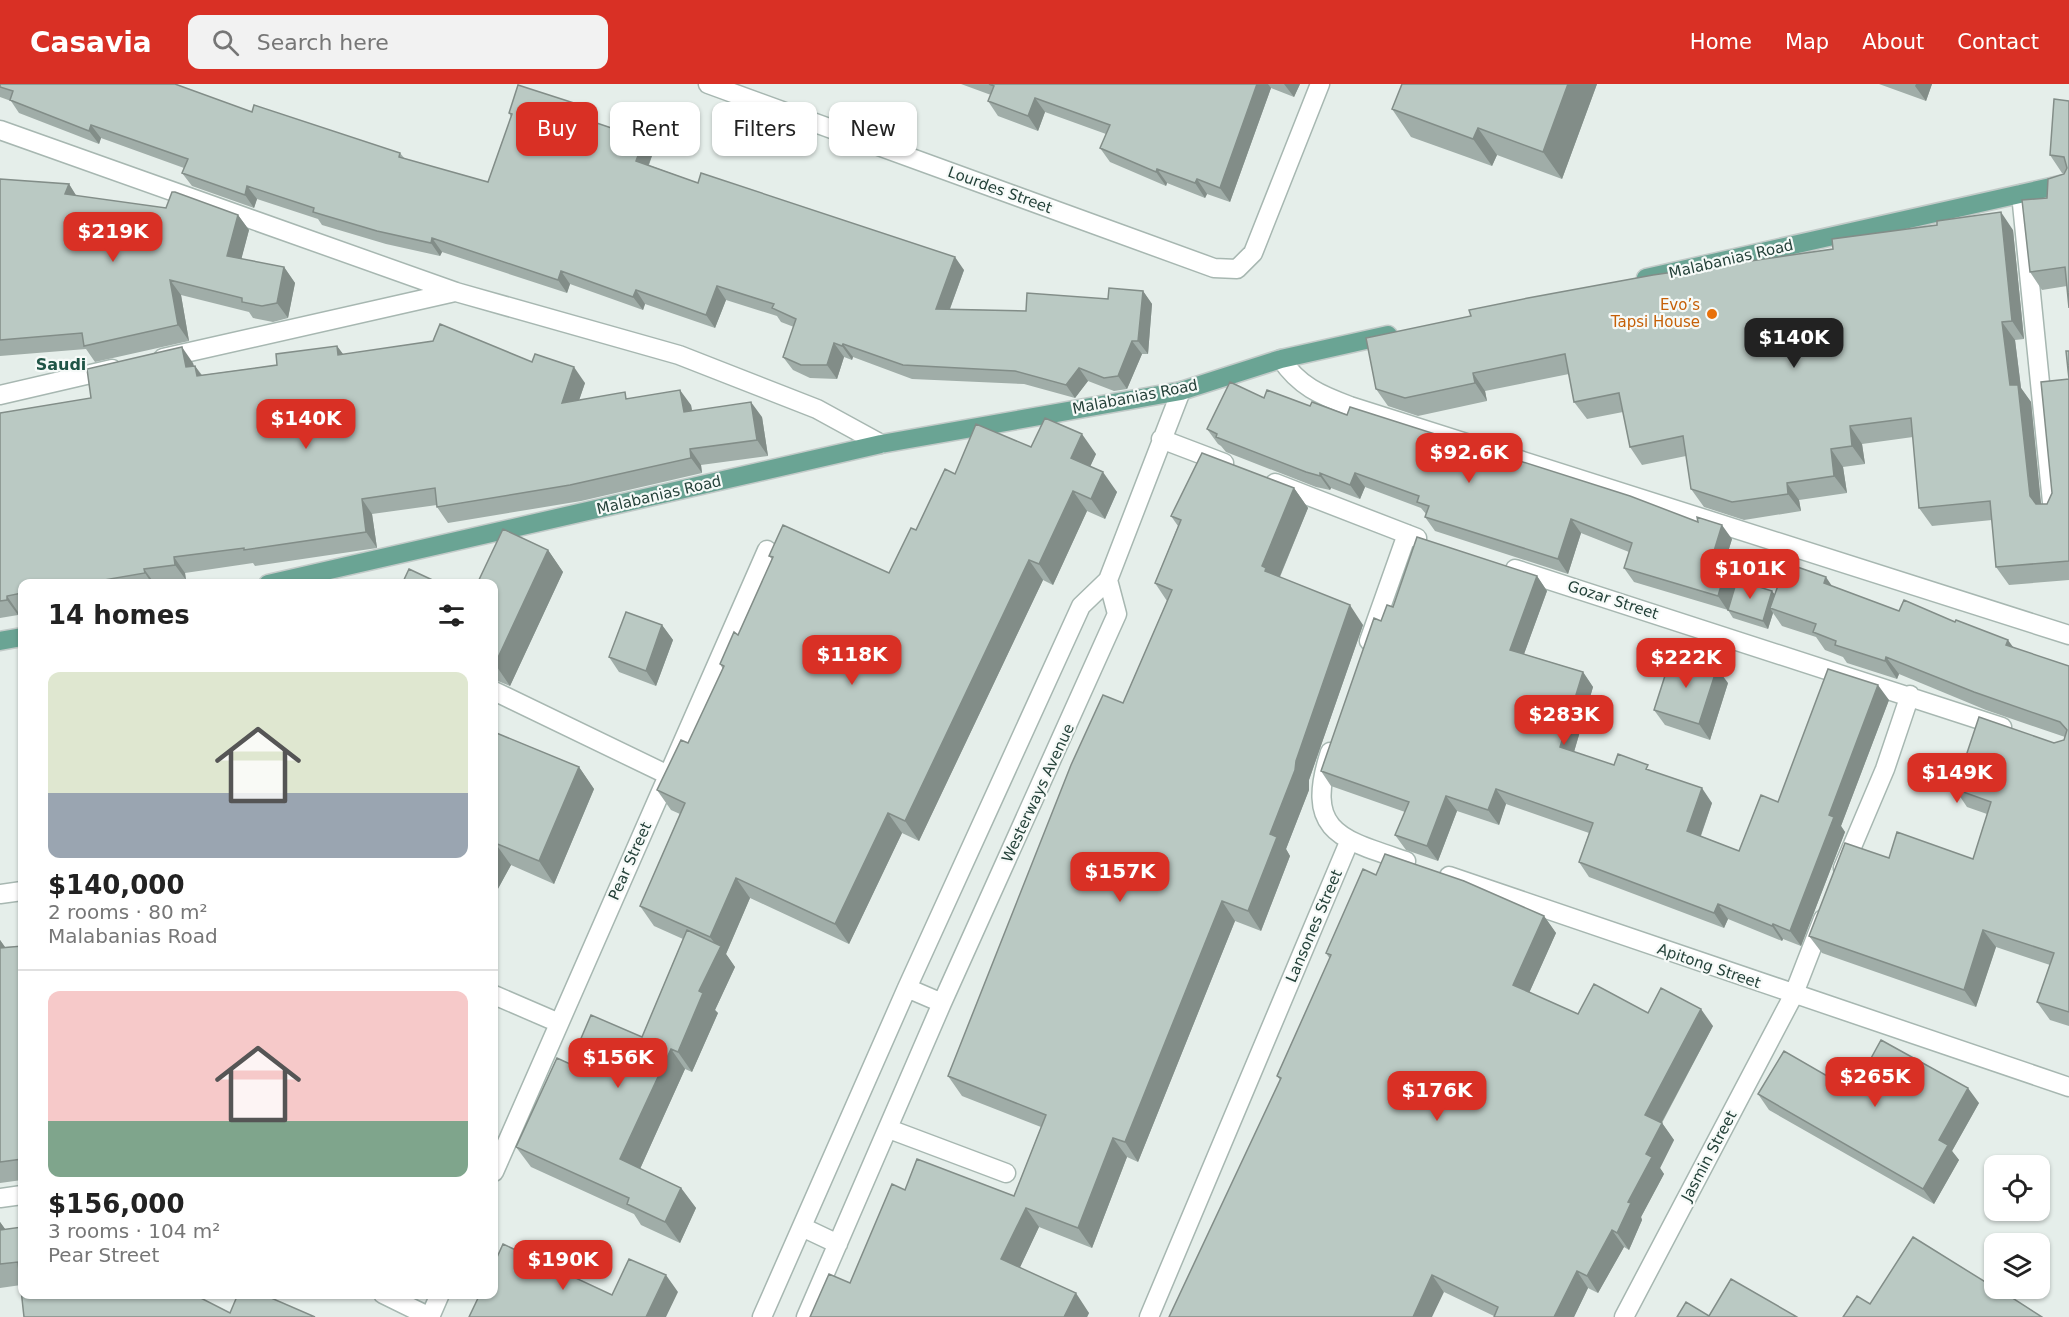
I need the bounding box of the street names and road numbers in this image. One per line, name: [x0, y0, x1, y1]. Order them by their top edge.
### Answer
street label: Lourdes Street: [945, 163, 1055, 217]
street label: Malabanias Road: [1667, 236, 1795, 282]
street label: Malabanias Road: [1071, 376, 1199, 418]
street label: Malabanias Road: [595, 472, 723, 518]
street label: Gozar Street: [1565, 577, 1661, 623]
street label: Westerways Avenue: [998, 721, 1078, 865]
street label: Pear Street: [605, 819, 655, 903]
street label: Lansones Street: [1282, 867, 1346, 985]
street label: Apitong Street: [1655, 940, 1763, 992]
street label: Jasmin Street: [1677, 1108, 1740, 1205]

